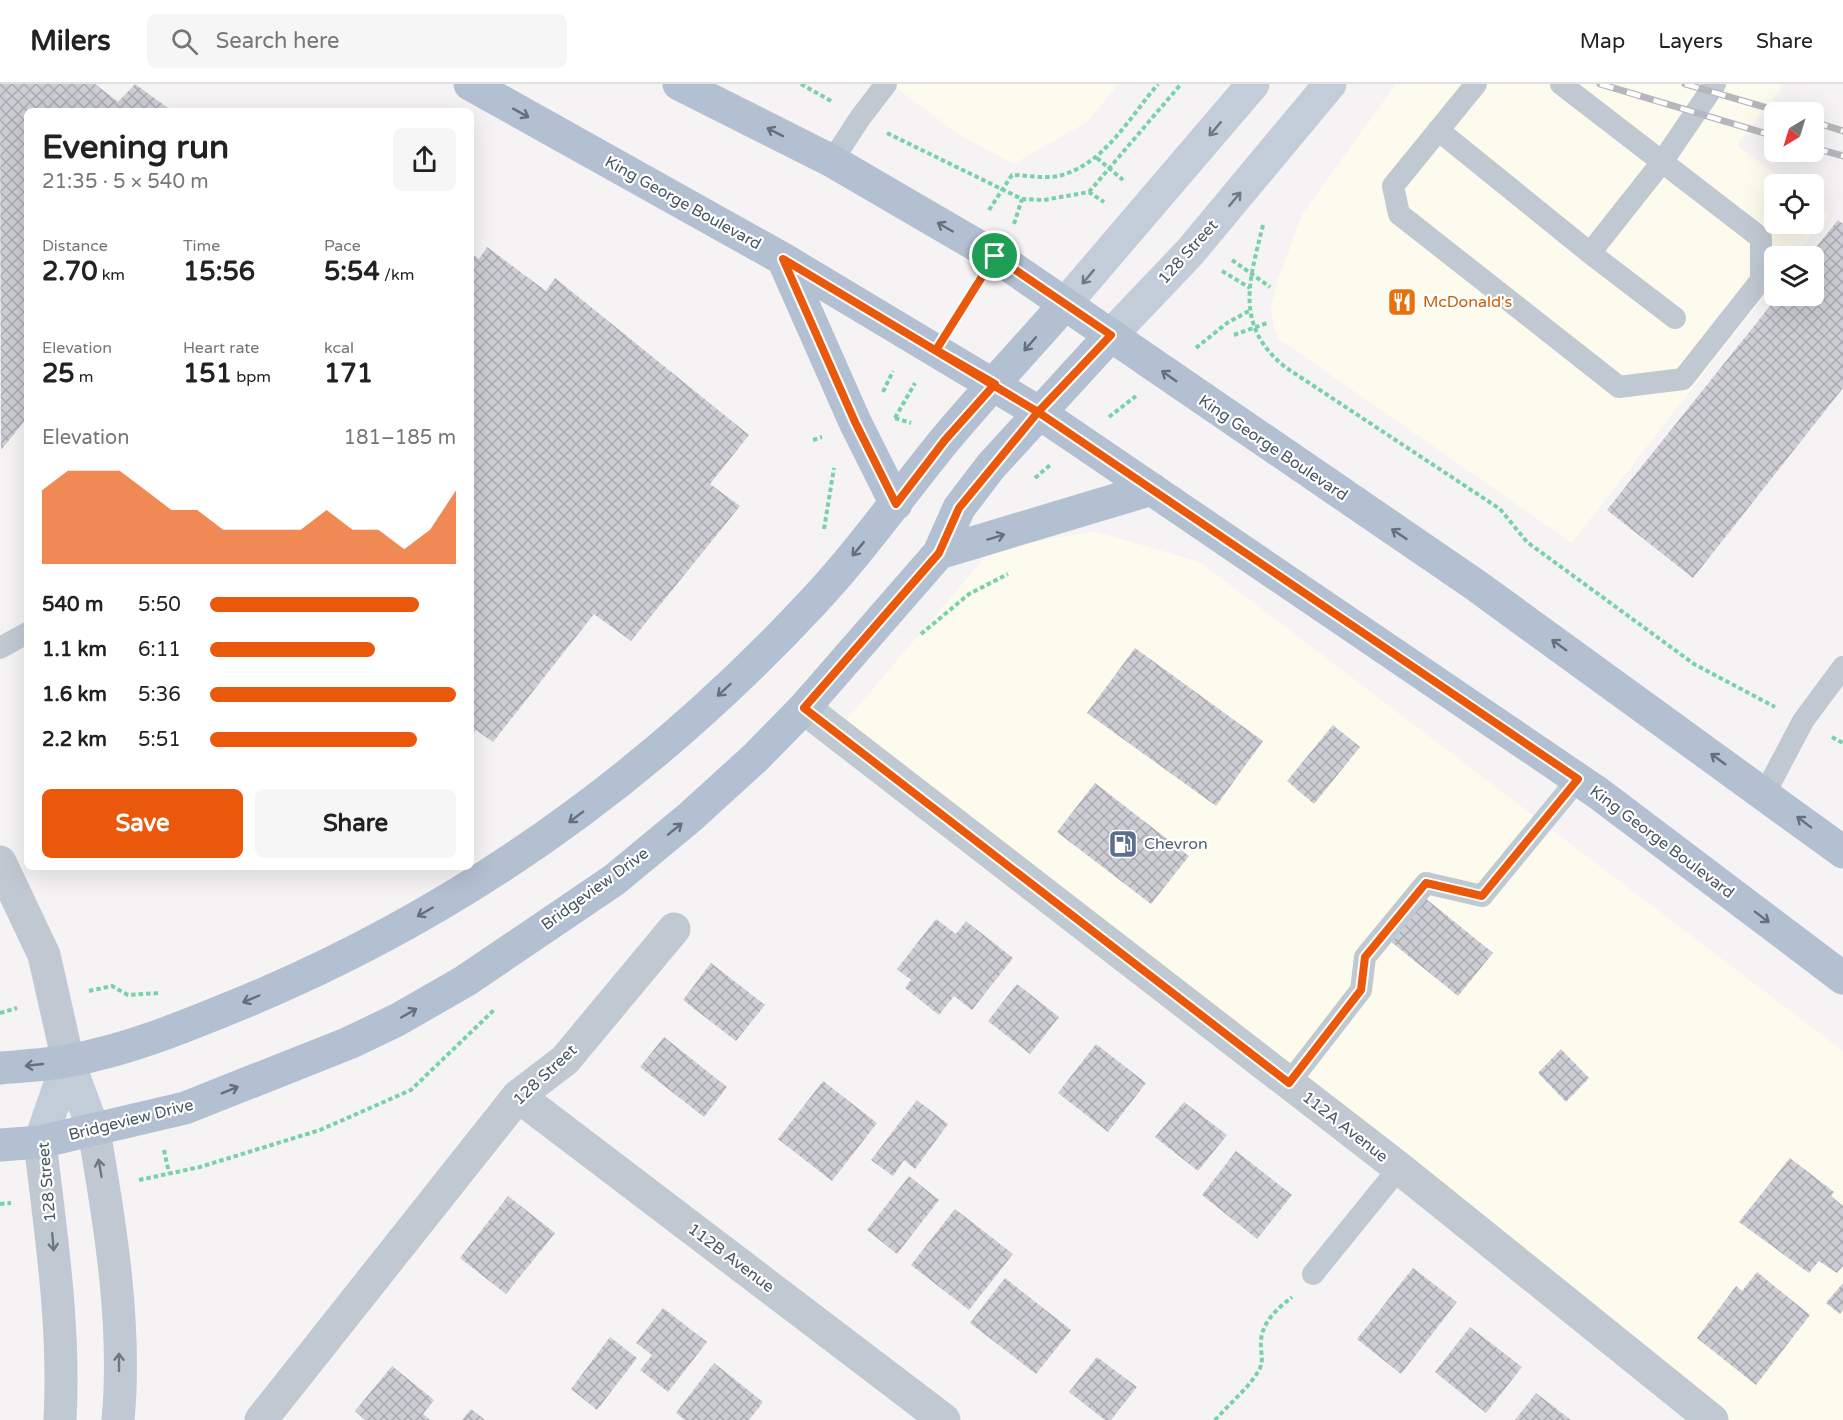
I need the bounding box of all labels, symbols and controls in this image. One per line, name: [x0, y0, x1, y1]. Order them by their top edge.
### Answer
search box: [147, 14, 567, 68]
text: Milers: [30, 24, 111, 58]
icon: search: [168, 25, 201, 58]
text: Search here: [216, 28, 339, 54]
text: Map: [1580, 29, 1625, 54]
text: Layers: [1658, 29, 1723, 54]
text: Share: [1756, 29, 1813, 54]
north arrow: [1764, 102, 1824, 162]
map controls: [1764, 102, 1824, 306]
one-way arrow: [512, 107, 529, 119]
one-way arrow: [1208, 121, 1222, 136]
one-way arrow: [767, 126, 784, 138]
text: Evening run: [42, 128, 229, 167]
button: share: [393, 128, 456, 191]
street label: King George Boulevard: [601, 152, 765, 254]
text: 21:35 · 5 × 540 m: [42, 170, 209, 194]
button: locate: [1764, 174, 1824, 234]
one-way arrow: [1228, 192, 1242, 207]
street label: 128 Street: [1154, 216, 1222, 288]
one-way arrow: [937, 221, 954, 233]
pin: [969, 230, 1020, 281]
text: Distance: [42, 236, 108, 256]
text: Time: [183, 236, 220, 256]
text: Pace: [324, 236, 361, 256]
icon: arrive: [978, 239, 1011, 272]
button: layers: [1764, 246, 1824, 306]
text: 2.70: [42, 256, 97, 287]
text: 15:56: [183, 256, 255, 287]
text: 5:54: [324, 256, 380, 287]
text: km: [97, 265, 125, 285]
text: /km: [380, 265, 414, 285]
one-way arrow: [1081, 269, 1095, 284]
restaurant icon: McDonald's: [1386, 286, 1418, 318]
place label: McDonald's: [1423, 292, 1512, 312]
one-way arrow: [1023, 336, 1037, 351]
text: Elevation: [42, 338, 112, 358]
text: Heart rate: [183, 338, 259, 358]
text: kcal: [324, 338, 354, 358]
text: 25: [42, 358, 75, 389]
text: 151: [183, 358, 232, 389]
text: 171: [324, 358, 373, 389]
text: m: [75, 367, 94, 387]
text: bpm: [232, 367, 271, 387]
one-way arrow: [1162, 370, 1178, 382]
street label: King George Boulevard: [1195, 391, 1351, 505]
text: Elevation: [42, 426, 129, 450]
text: 181–185 m: [343, 426, 456, 450]
one-way arrow: [1391, 527, 1408, 540]
one-way arrow: [986, 531, 1005, 542]
one-way arrow: [851, 541, 865, 556]
text: 540 m: [42, 593, 103, 617]
text: 5:50: [138, 593, 181, 617]
text: 1.1 km: [42, 638, 107, 662]
text: 6:11: [138, 638, 181, 662]
one-way arrow: [1552, 639, 1568, 651]
text: 1.6 km: [42, 683, 107, 707]
text: 5:36: [138, 683, 181, 707]
one-way arrow: [717, 683, 732, 697]
text: 2.2 km: [42, 728, 107, 752]
text: 5:51: [138, 728, 181, 752]
one-way arrow: [1710, 753, 1726, 765]
street label: King George Boulevard: [1586, 781, 1738, 903]
button: Save: [42, 789, 243, 858]
button: Share: [255, 789, 456, 858]
one-way arrow: [568, 810, 584, 823]
one-way arrow: [1796, 816, 1812, 829]
one-way arrow: [667, 823, 683, 836]
fuel station icon: Chevron: [1107, 828, 1139, 860]
place label: Chevron: [1144, 834, 1208, 854]
street label: Bridgeview Drive: [537, 843, 653, 935]
one-way arrow: [417, 907, 435, 918]
one-way arrow: [1753, 911, 1769, 923]
one-way arrow: [243, 994, 261, 1005]
one-way arrow: [400, 1007, 417, 1019]
street label: 128 Street: [509, 1040, 581, 1110]
one-way arrow: [25, 1059, 44, 1070]
one-way arrow: [220, 1084, 239, 1095]
street label: 112A Avenue: [1298, 1087, 1392, 1167]
street label: Bridgeview Drive: [67, 1095, 195, 1145]
street label: 128 Street: [34, 1141, 60, 1223]
one-way arrow: [94, 1158, 105, 1178]
street label: 112B Avenue: [684, 1219, 778, 1297]
one-way arrow: [48, 1231, 59, 1251]
one-way arrow: [113, 1352, 125, 1372]

